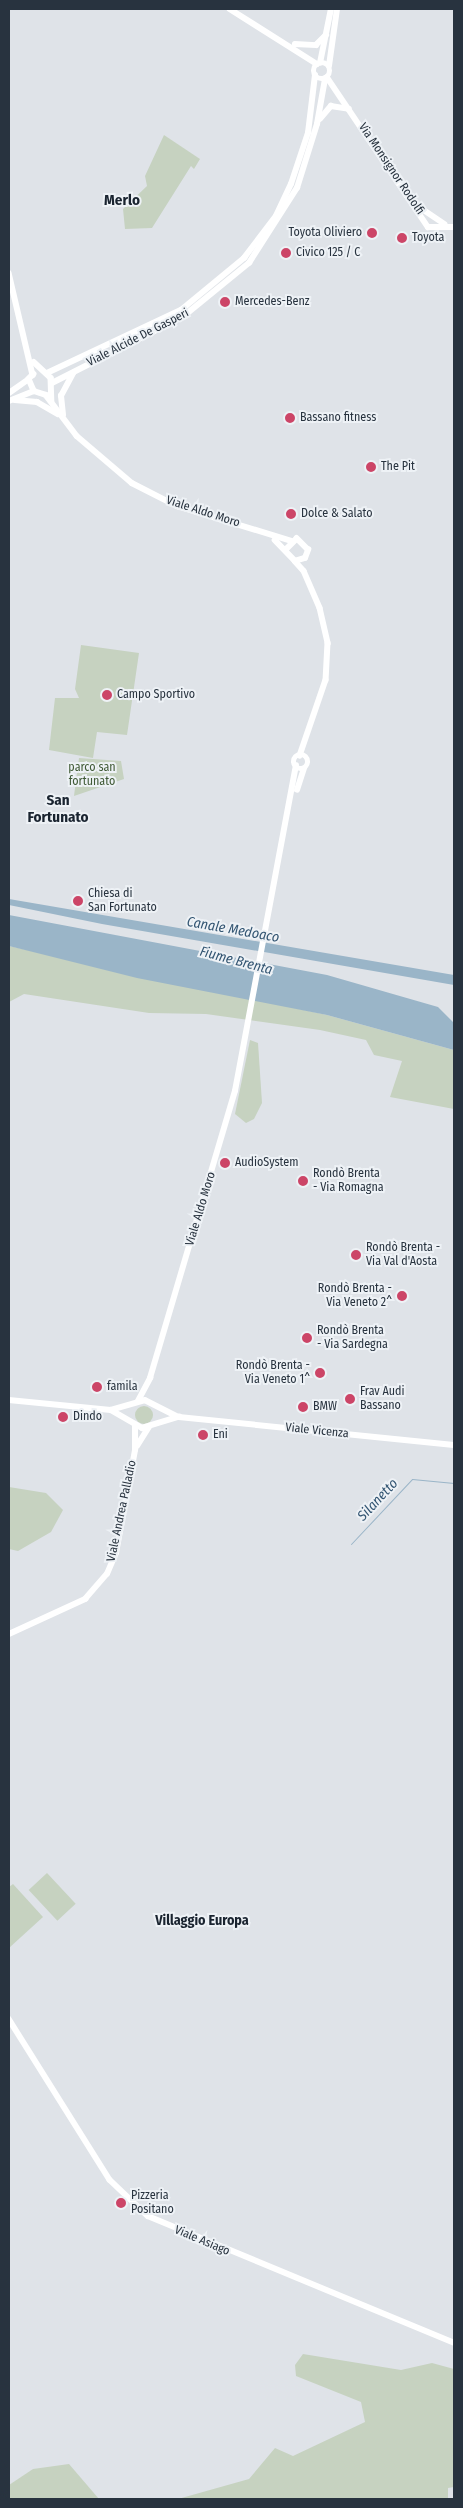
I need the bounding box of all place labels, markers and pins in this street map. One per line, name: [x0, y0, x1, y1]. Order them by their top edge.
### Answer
place label: Toyota Oliviero: [289, 226, 362, 240]
marker: Toyota Oliviero: [366, 227, 378, 239]
place label: Toyota: [412, 231, 444, 245]
marker: Toyota: [396, 232, 408, 244]
place label: Civico 125 / C: [296, 246, 360, 260]
marker: Civico 125 / C: [280, 247, 292, 259]
place label: Mercedes-Benz: [235, 295, 309, 309]
marker: Mercedes-Benz: [219, 296, 231, 308]
place label: Bassano fitness: [300, 411, 376, 425]
marker: Bassano fitness: [284, 412, 296, 424]
place label: The Pit: [381, 460, 415, 474]
marker: The Pit: [365, 461, 377, 473]
place label: Dolce & Salato: [301, 507, 373, 521]
marker: Dolce & Salato: [285, 508, 297, 520]
place label: Campo Sportivo: [117, 688, 195, 702]
marker: Campo Sportivo: [101, 689, 113, 701]
place label: Chiesa di San Fortunato: [88, 887, 157, 915]
marker: Chiesa di San Fortunato: [72, 895, 84, 907]
place label: AudioSystem: [235, 1156, 298, 1170]
marker: AudioSystem: [219, 1157, 231, 1169]
place label: Rondò Brenta - Via Romagna: [313, 1167, 384, 1195]
marker: Rondò Brenta - Via Romagna: [297, 1175, 309, 1187]
place label: Rondò Brenta - Via Val d'Aosta: [366, 1241, 440, 1269]
marker: Rondò Brenta - Via Val d'Aosta: [350, 1249, 362, 1261]
place label: Rondò Brenta - Via Veneto 2^: [318, 1282, 392, 1310]
marker: Rondò Brenta - Via Veneto 2^: [396, 1290, 408, 1302]
place label: Rondò Brenta - Via Sardegna: [317, 1324, 388, 1352]
marker: Rondò Brenta - Via Sardegna: [301, 1332, 313, 1344]
place label: Rondò Brenta - Via Veneto 1^: [236, 1359, 310, 1387]
marker: Rondò Brenta - Via Veneto 1^: [314, 1367, 326, 1379]
place label: famila: [107, 1380, 138, 1394]
marker: famila: [91, 1381, 103, 1393]
place label: Frav Audi Bassano: [360, 1385, 405, 1413]
marker: Frav Audi Bassano: [344, 1393, 356, 1405]
place label: BMW: [313, 1400, 337, 1414]
marker: BMW: [297, 1401, 309, 1413]
place label: Dindo: [73, 1410, 102, 1424]
marker: Dindo: [57, 1411, 69, 1423]
place label: Eni: [213, 1428, 228, 1442]
marker: Eni: [197, 1429, 209, 1441]
place label: Pizzeria Positano: [131, 2189, 174, 2217]
marker: Pizzeria Positano: [115, 2197, 127, 2209]

